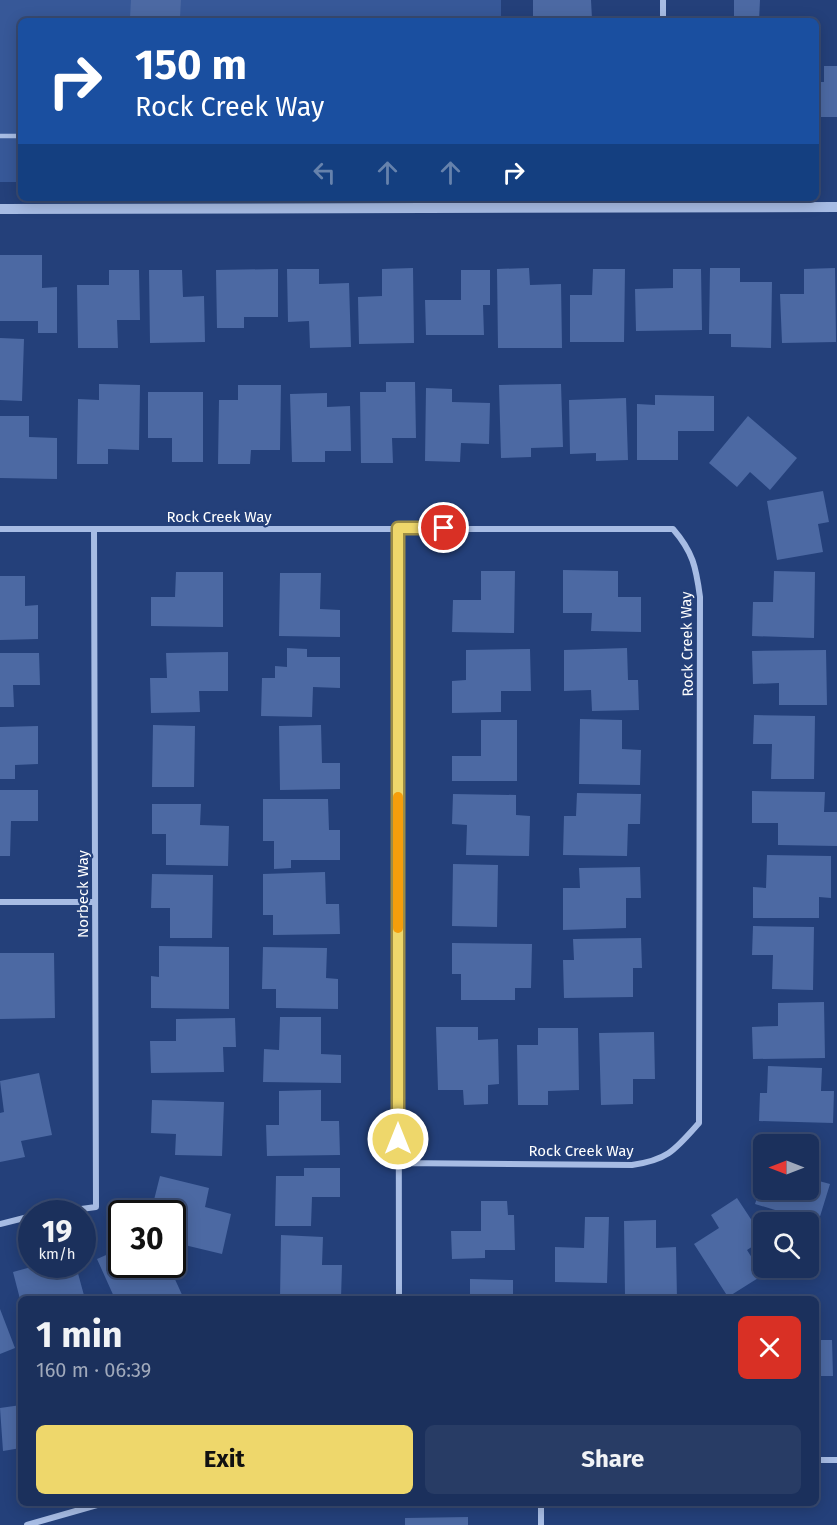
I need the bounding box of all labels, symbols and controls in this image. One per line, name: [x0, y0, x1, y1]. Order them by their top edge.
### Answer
text: 150 m: [135, 40, 247, 90]
icon: right: [36, 42, 114, 120]
text: Rock Creek Way: [135, 91, 324, 123]
icon: left: [308, 156, 341, 189]
icon: ahead: [371, 156, 404, 189]
icon: ahead: [434, 156, 467, 189]
icon: right: [497, 156, 530, 189]
pin: [418, 502, 469, 553]
street label: Rock Creek Way: [166, 508, 272, 526]
icon: arrive: [427, 511, 460, 544]
street label: Rock Creek Way: [677, 591, 697, 697]
street label: Norbeck Way: [74, 849, 92, 938]
position arrow: [366, 1107, 430, 1171]
north arrow: [753, 1134, 819, 1200]
map controls: [753, 1134, 819, 1278]
street label: Rock Creek Way: [528, 1142, 634, 1160]
speed limit sign: 30: [108, 1200, 186, 1278]
button: search: [753, 1212, 819, 1278]
text: 19: [42, 1214, 72, 1250]
text: km/h: [38, 1245, 76, 1263]
text: 1 min: [36, 1313, 123, 1357]
button: close: [738, 1316, 801, 1379]
text: 160 m · 06:39: [36, 1358, 151, 1382]
button: Exit: [36, 1425, 413, 1494]
button: Share: [425, 1425, 801, 1494]

